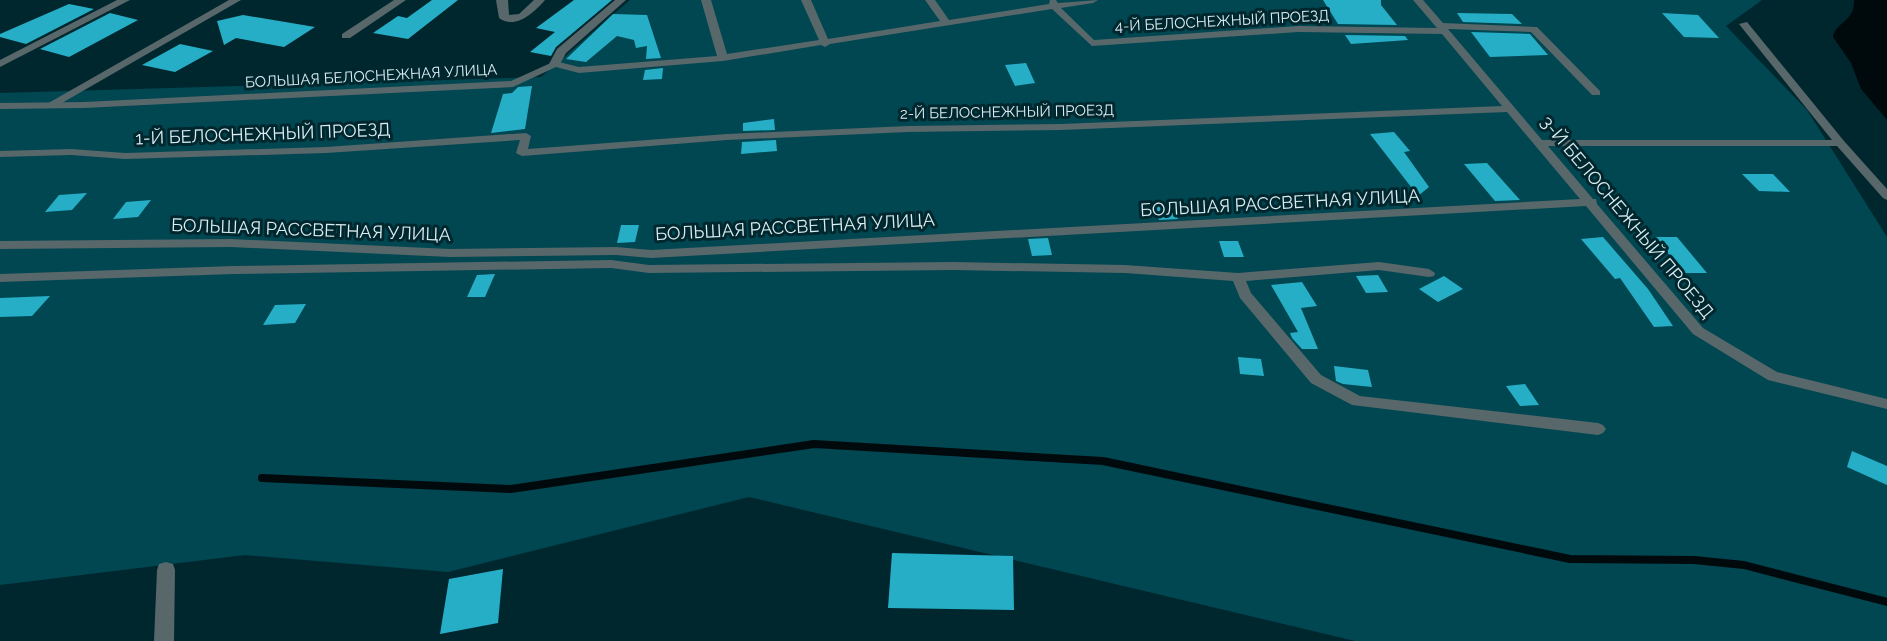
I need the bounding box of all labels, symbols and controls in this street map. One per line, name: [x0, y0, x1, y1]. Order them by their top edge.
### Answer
street label: 4-Й БЕЛОСНЕЖНЫЙ ПРОЕЗД: [1114, 6, 1330, 36]
street label: БОЛЬШАЯ БЕЛОСНЕЖНАЯ УЛИЦА: [244, 60, 498, 92]
street label: 2-Й БЕЛОСНЕЖНЫЙ ПРОЕЗД: [900, 101, 1114, 123]
street label: 3-Й БЕЛОСНЕЖНЫЙ ПРОЕЗД: [1537, 111, 1718, 322]
street label: 1-Й БЕЛОСНЕЖНЫЙ ПРОЕЗД: [135, 119, 391, 148]
street label: БОЛЬШАЯ РАССВЕТНАЯ УЛИЦА: [1140, 185, 1420, 220]
street label: БОЛЬШАЯ РАССВЕТНАЯ УЛИЦА: [655, 209, 935, 244]
street label: БОЛЬШАЯ РАССВЕТНАЯ УЛИЦА: [171, 214, 451, 245]

